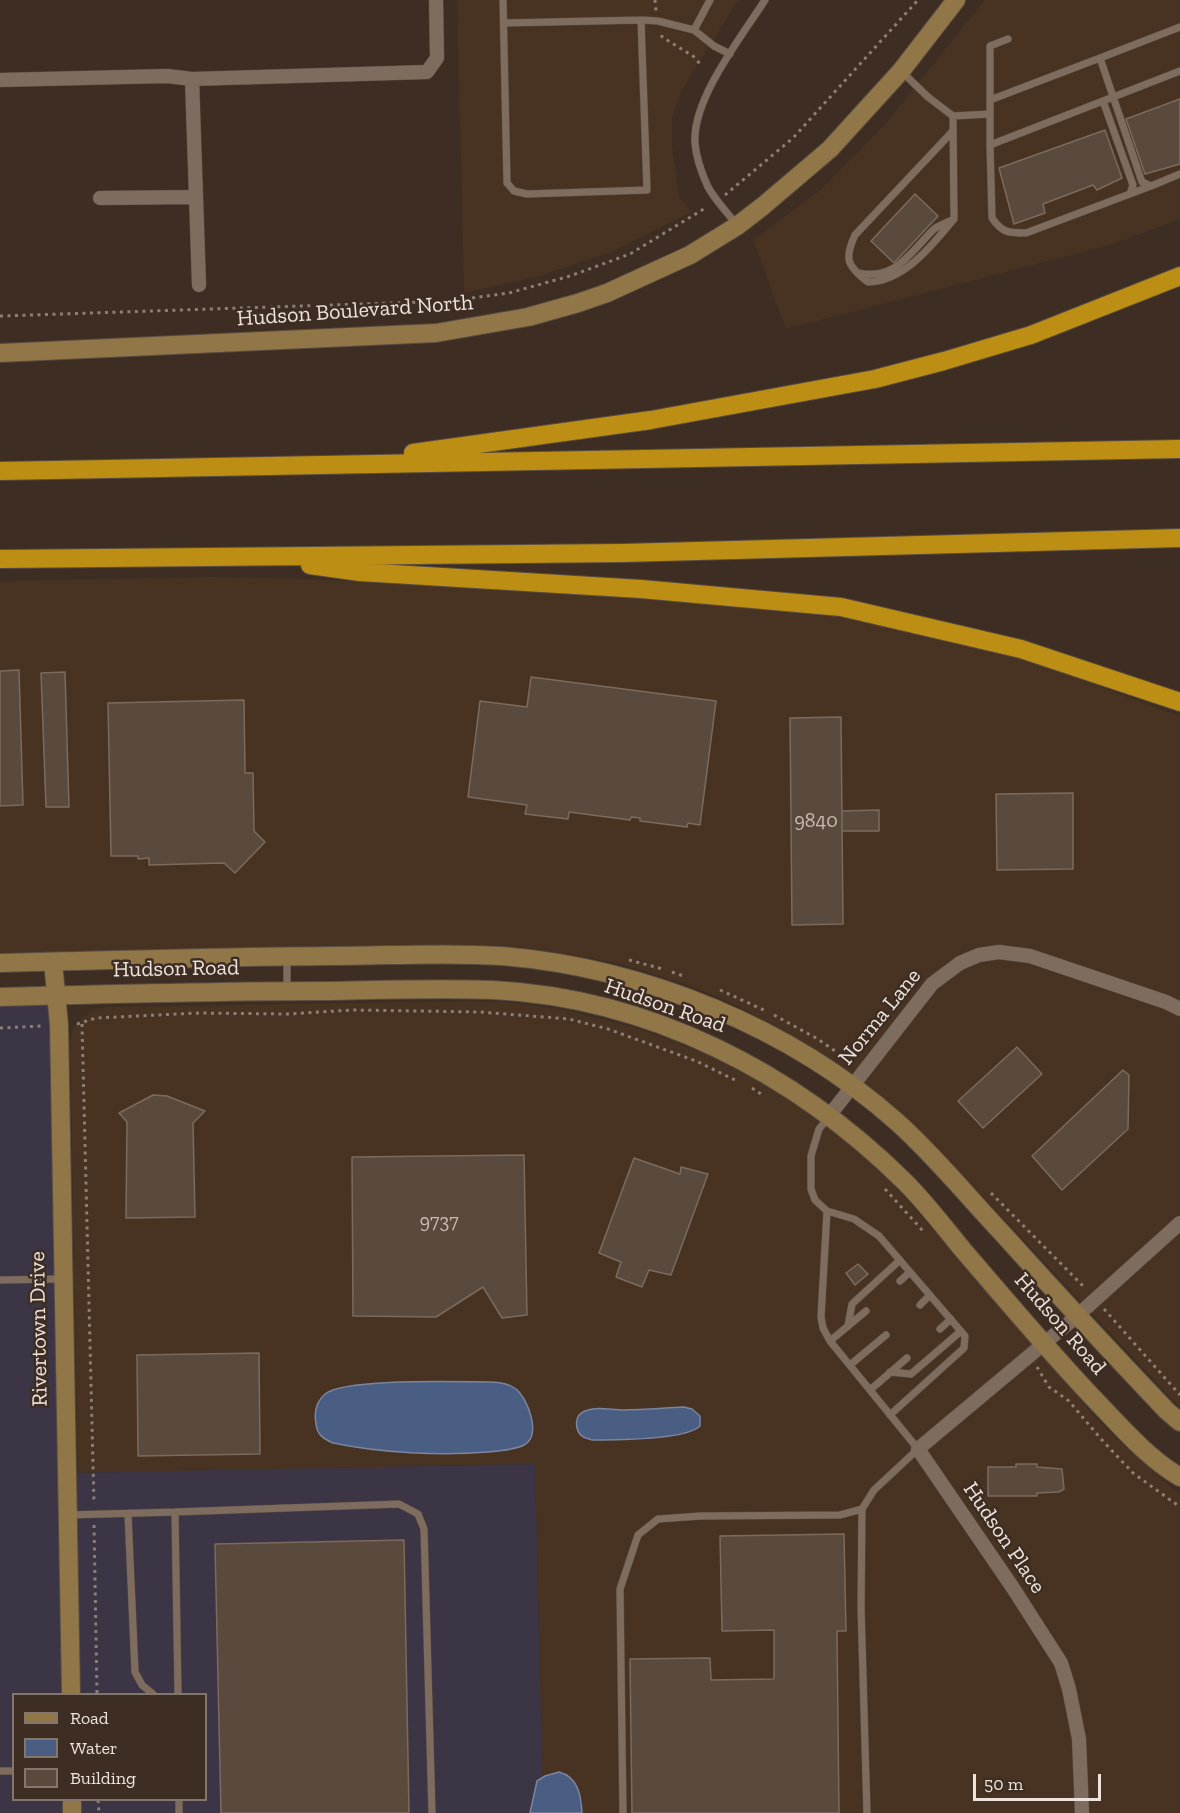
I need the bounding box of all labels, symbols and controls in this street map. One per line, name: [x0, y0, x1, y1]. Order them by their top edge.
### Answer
street label: Hudson Boulevard North: [236, 290, 474, 332]
house number: 9840: [794, 809, 838, 833]
street label: Hudson Road: [113, 955, 239, 983]
street label: Norma Lane: [833, 963, 927, 1071]
street label: Hudson Road: [601, 973, 729, 1039]
house number: 9737: [419, 1210, 459, 1234]
street label: Rivertown Drive: [24, 1251, 54, 1407]
street label: Hudson Road: [1009, 1268, 1111, 1380]
street label: Hudson Place: [957, 1477, 1051, 1599]
legend: [12, 1693, 207, 1801]
text: Road: [70, 1707, 109, 1729]
text: Water: [70, 1737, 117, 1759]
scale bar: [976, 1762, 1104, 1800]
text: Building: [70, 1767, 136, 1789]
text: 50 m: [984, 1773, 1023, 1795]

